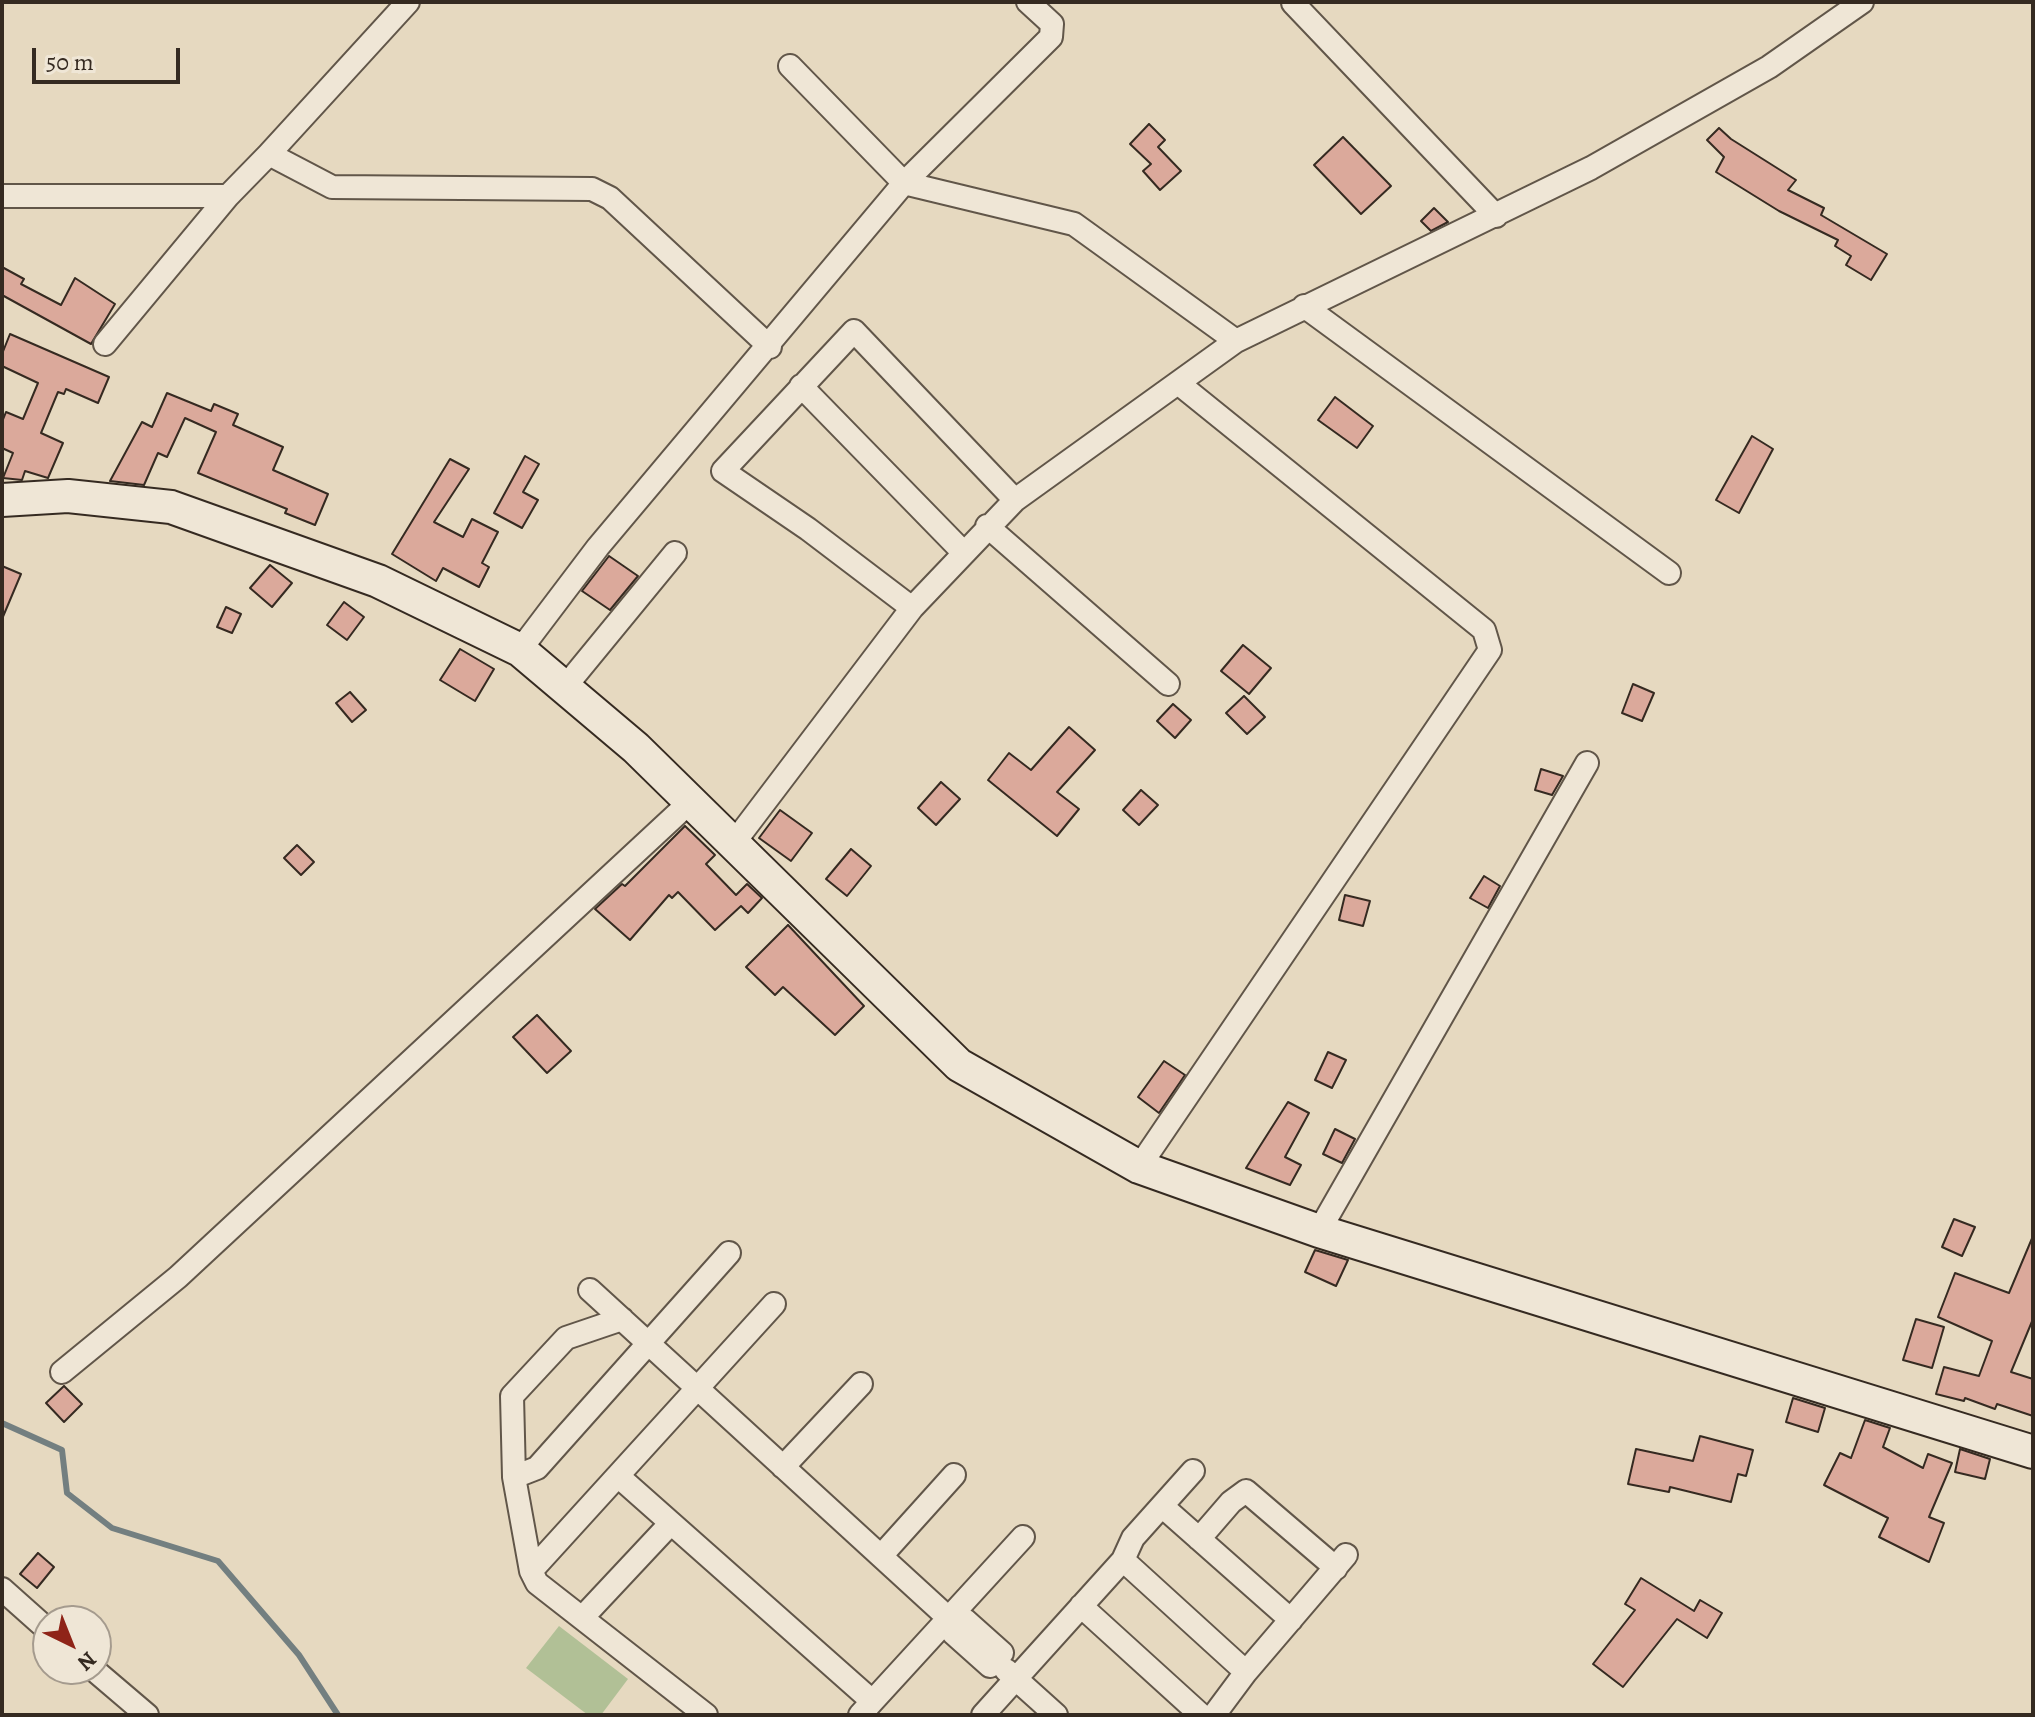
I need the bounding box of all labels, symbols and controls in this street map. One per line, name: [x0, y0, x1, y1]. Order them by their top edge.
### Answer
scale bar: [36, 32, 184, 82]
text: 50 m: [46, 46, 94, 78]
north arrow: [32, 1605, 112, 1685]
text: N: [71, 1645, 103, 1678]

